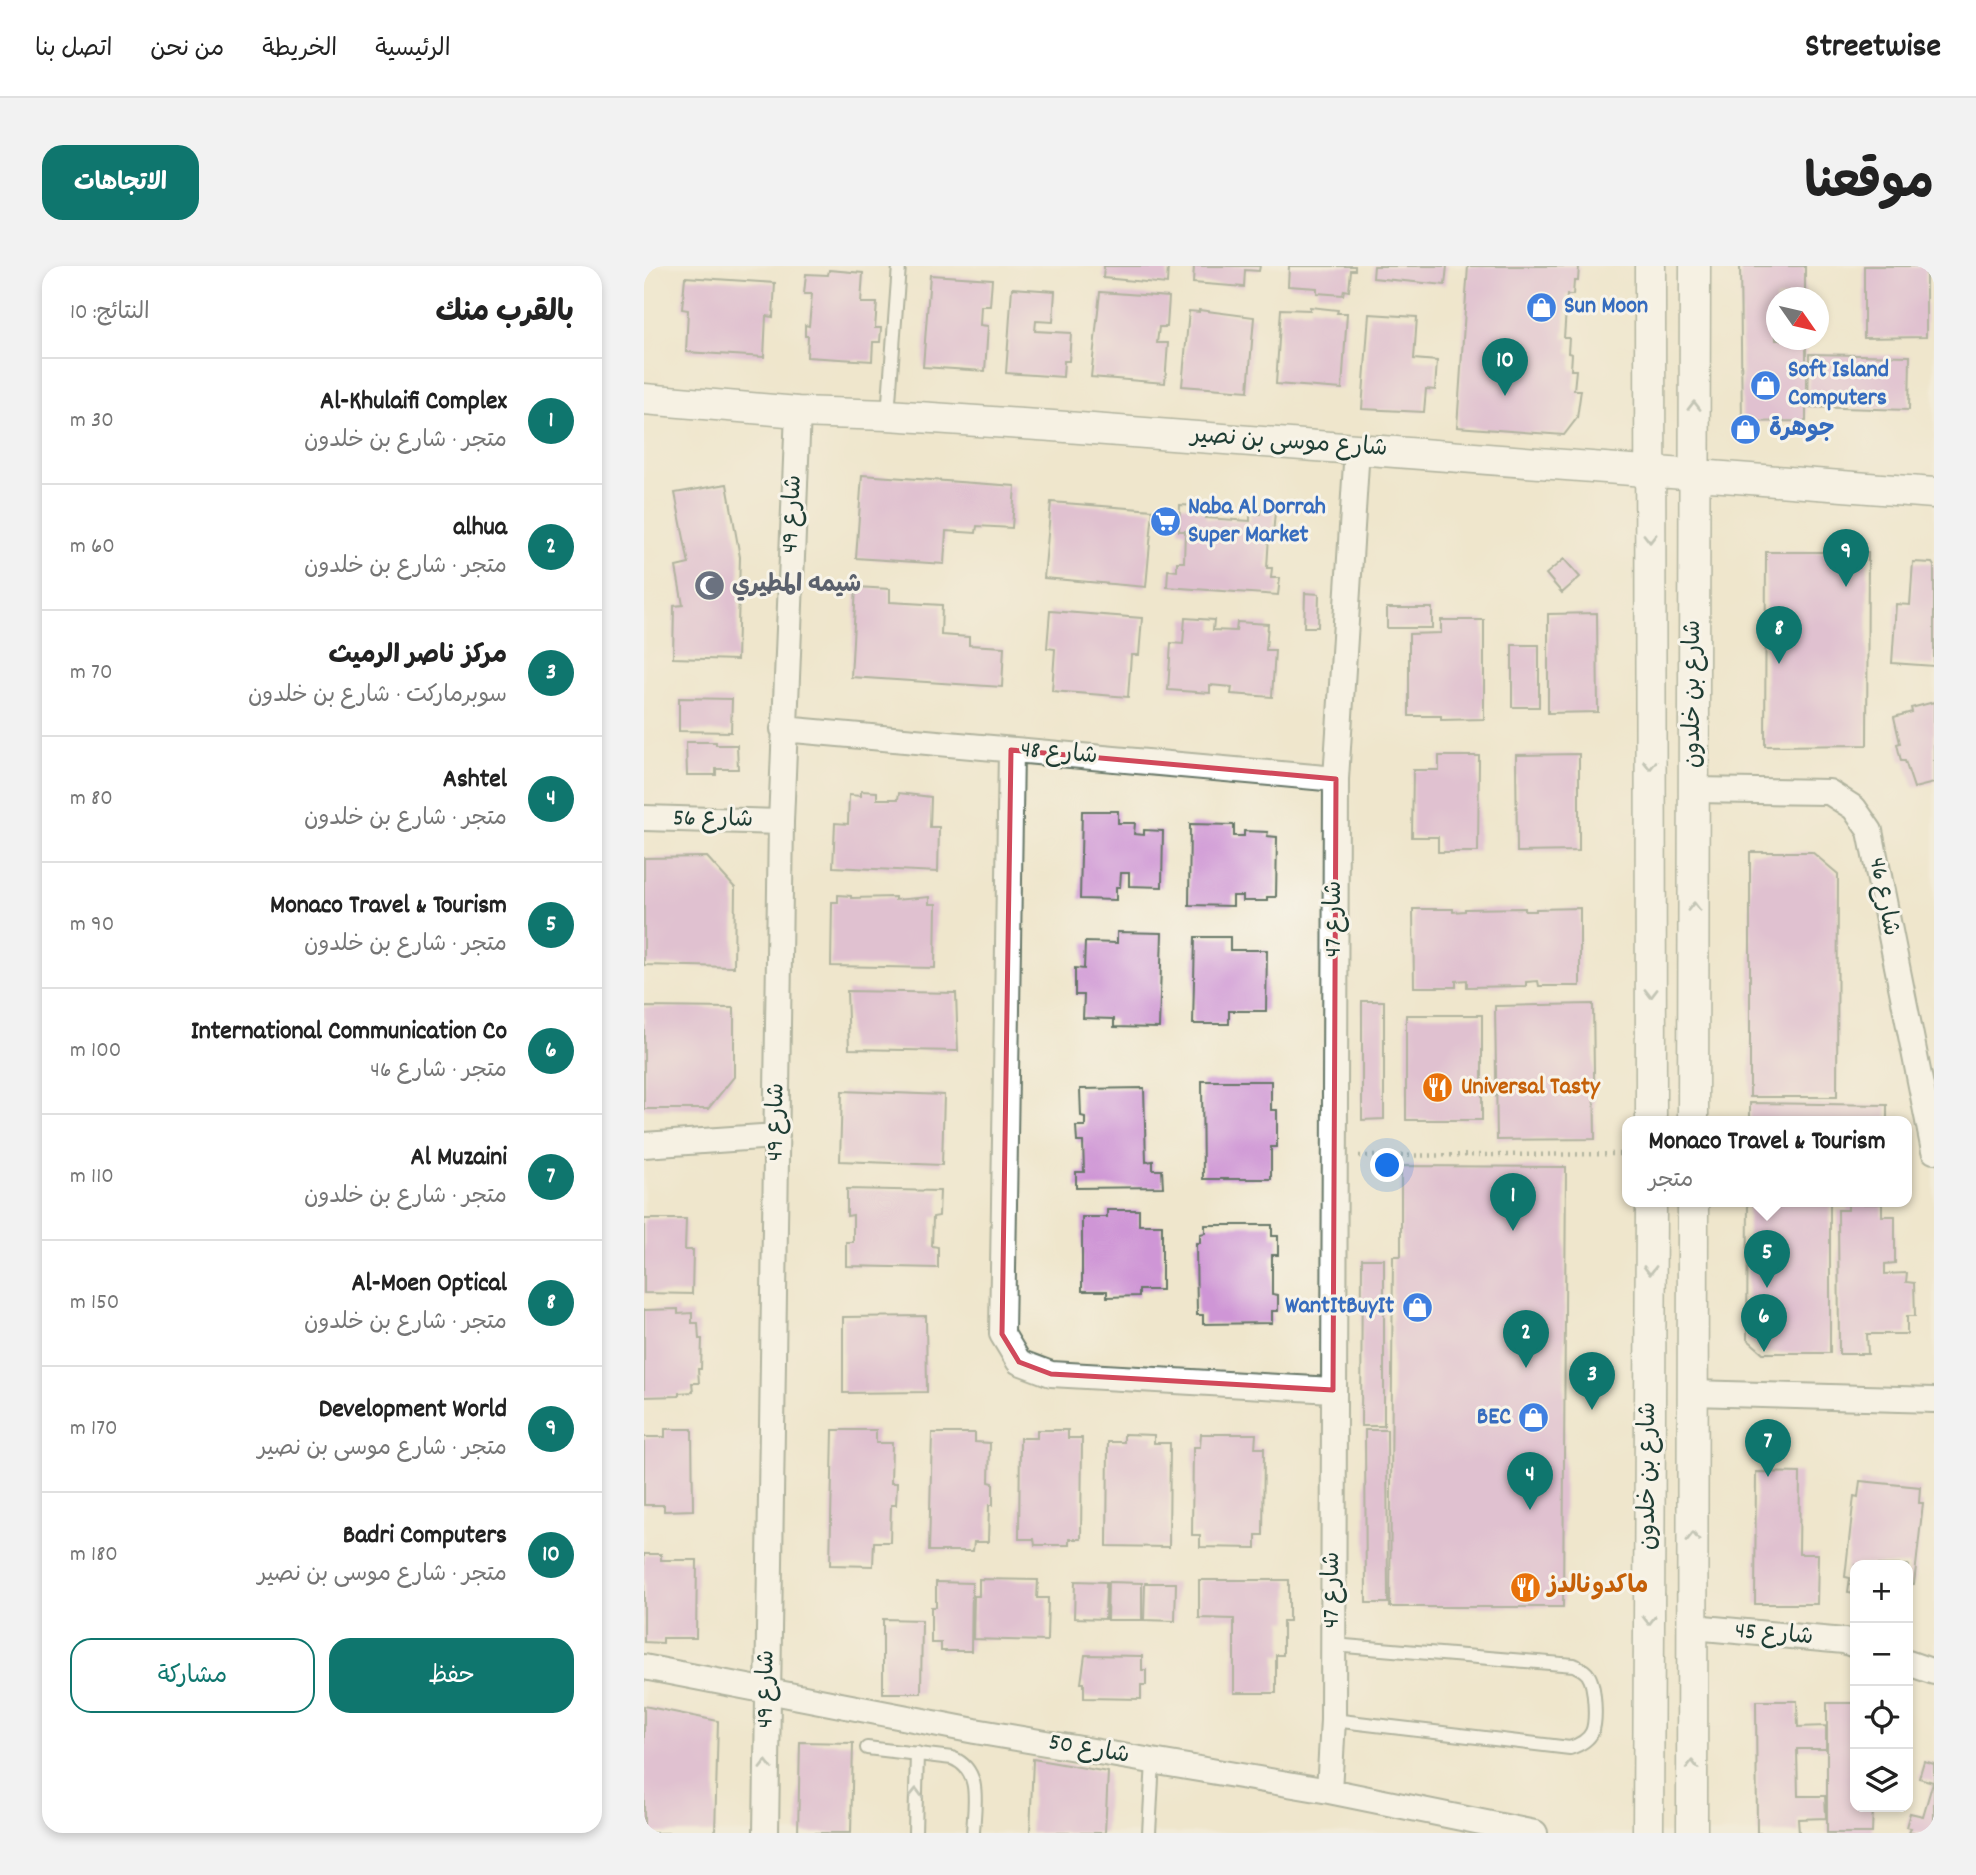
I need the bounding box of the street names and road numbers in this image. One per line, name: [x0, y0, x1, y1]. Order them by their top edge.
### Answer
street label: شارع موسى بن نصير: [1188, 419, 1388, 467]
street label: شارع 49: [774, 474, 812, 554]
street label: شارع بن خلدون: [1677, 620, 1711, 768]
street label: شارع 48: [1019, 734, 1099, 774]
street label: شارع 56: [673, 802, 753, 838]
street label: شارع 46: [1859, 855, 1907, 939]
street label: شارع 47: [1318, 881, 1352, 957]
street label: شارع 49: [759, 1083, 795, 1161]
street label: شارع بن خلدون: [1632, 1402, 1666, 1550]
street label: شارع 47: [1316, 1552, 1350, 1628]
street label: شارع 45: [1733, 1615, 1815, 1655]
street label: شارع 49: [749, 1650, 785, 1728]
street label: شارع 50: [1046, 1726, 1132, 1774]

